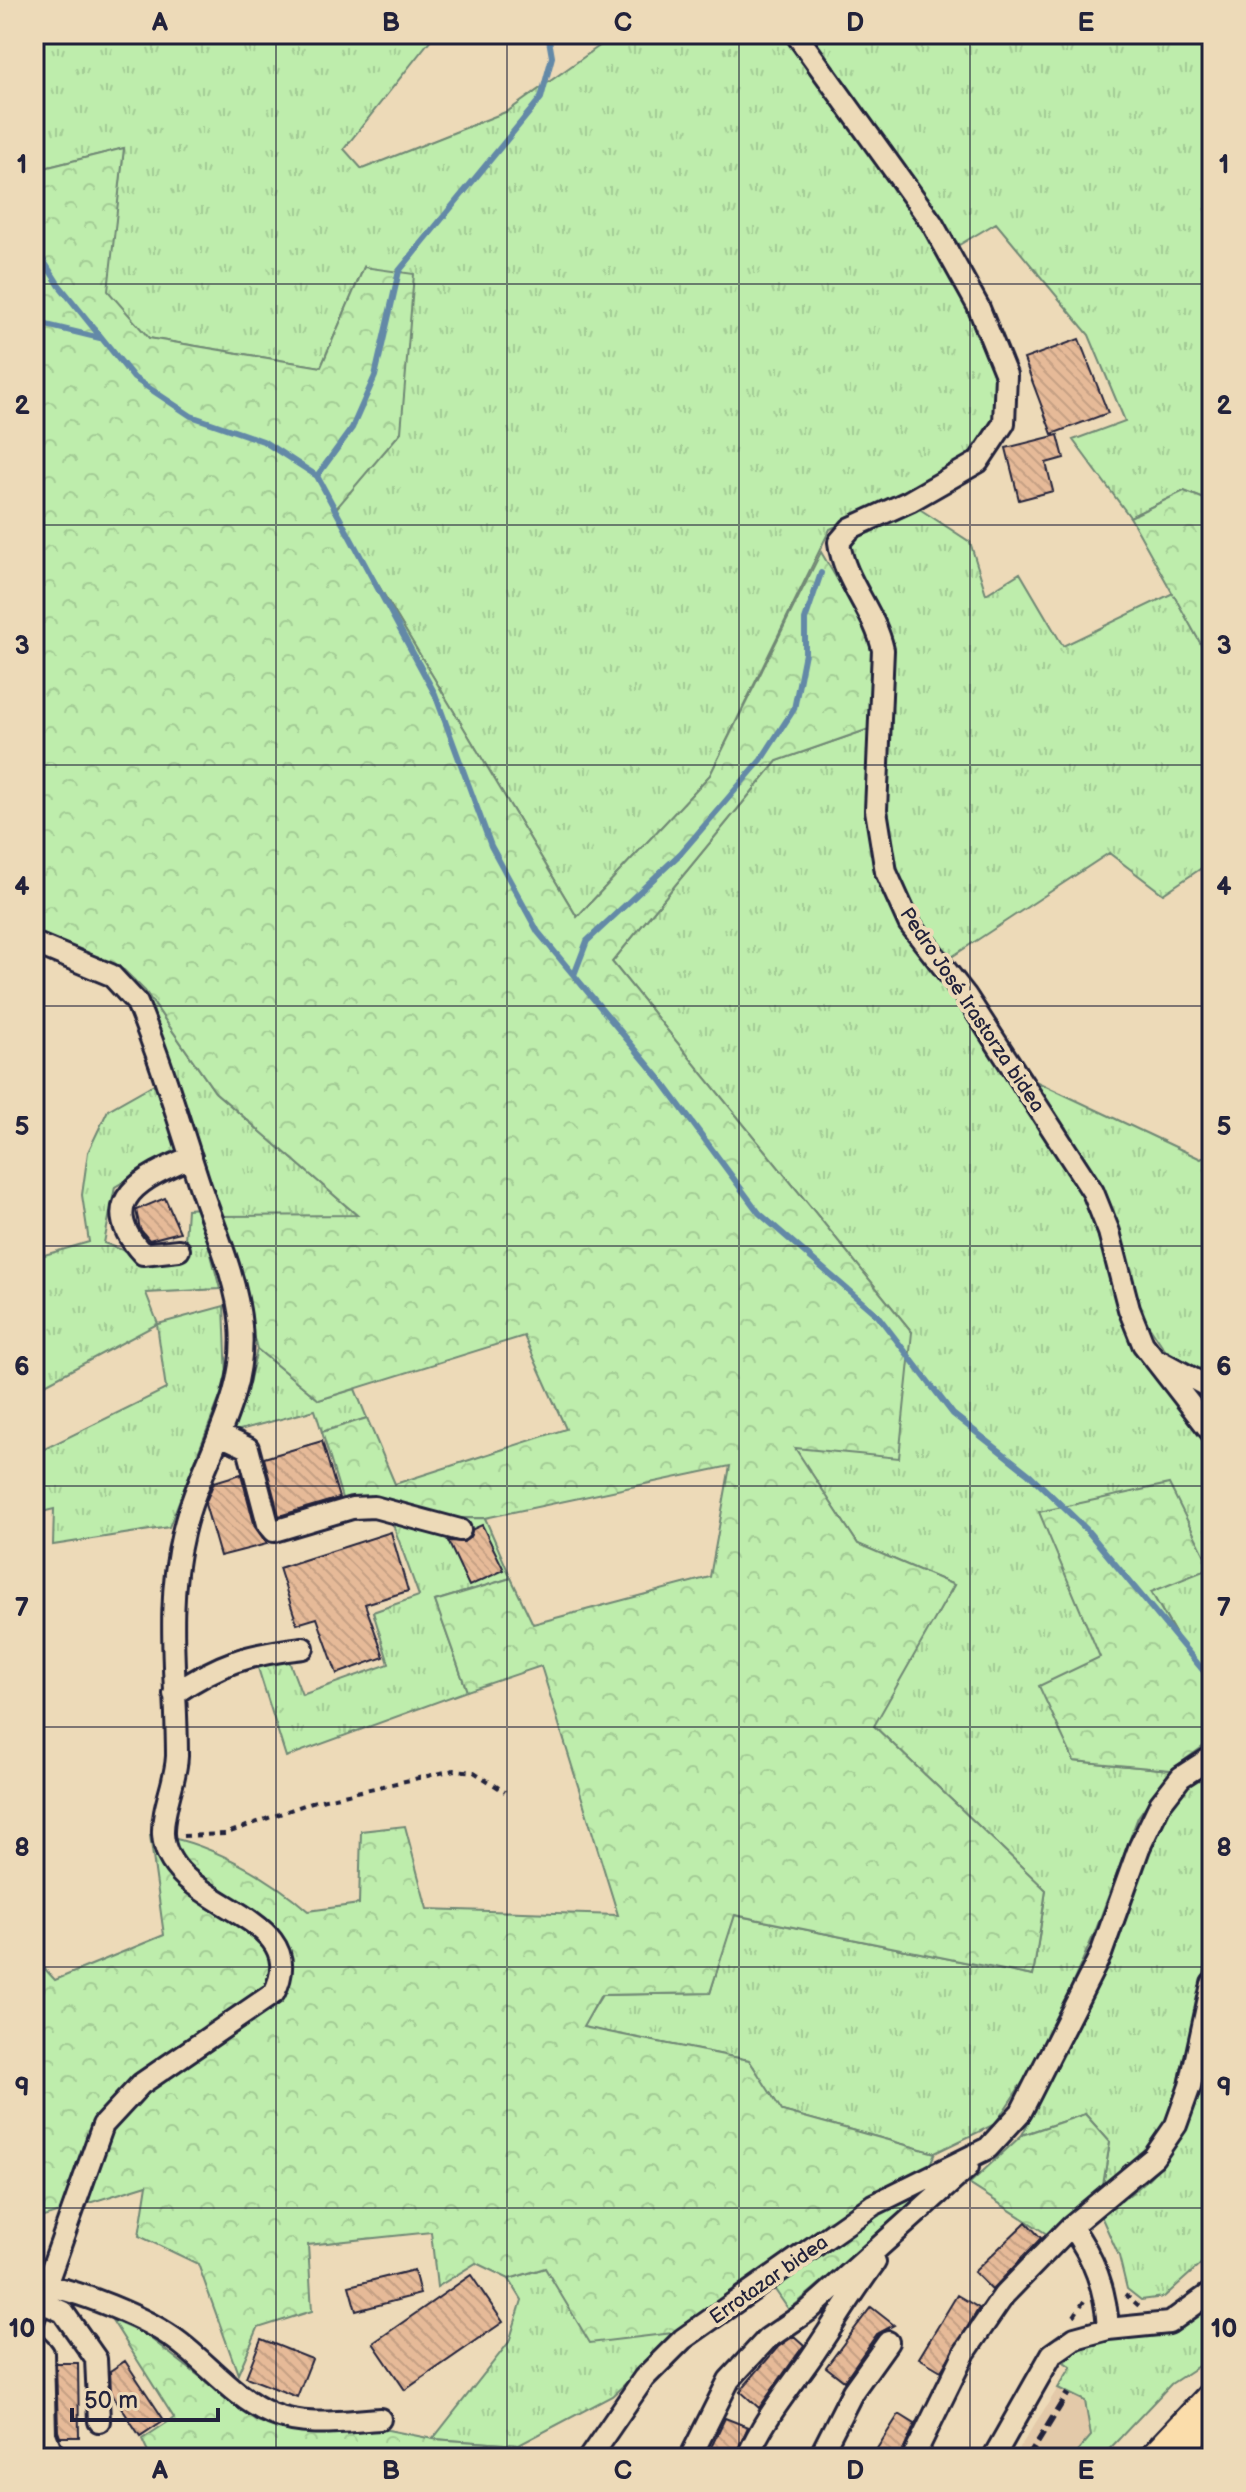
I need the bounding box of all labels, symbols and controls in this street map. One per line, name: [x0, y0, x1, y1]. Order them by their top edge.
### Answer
text: A: [151, 8, 168, 39]
text: B: [382, 8, 400, 39]
text: C: [614, 8, 632, 39]
text: D: [846, 8, 864, 39]
text: E: [1078, 8, 1095, 39]
text: 1: [17, 150, 27, 181]
text: 1: [1219, 150, 1229, 181]
text: 2: [14, 391, 30, 422]
text: 2: [1216, 391, 1232, 422]
text: 3: [14, 631, 30, 662]
text: 3: [1216, 631, 1232, 662]
text: 4: [14, 872, 30, 903]
text: 4: [1216, 872, 1232, 903]
street label: Pedro José Irastorza bidea: [894, 903, 1050, 1117]
text: 5: [14, 1112, 30, 1143]
text: 5: [1216, 1112, 1232, 1143]
text: 6: [14, 1352, 30, 1383]
text: 6: [1216, 1352, 1232, 1383]
text: 7: [15, 1593, 29, 1624]
text: 7: [1217, 1593, 1231, 1624]
text: 8: [14, 1833, 30, 1864]
text: 8: [1216, 1833, 1232, 1864]
text: 9: [14, 2073, 30, 2104]
text: 9: [1216, 2073, 1232, 2104]
street label: Errotazar bidea: [705, 2230, 833, 2330]
text: 10: [8, 2314, 36, 2345]
text: 10: [1210, 2314, 1238, 2345]
scale bar: [72, 2372, 218, 2422]
text: 50 m: [84, 2386, 138, 2415]
text: A: [151, 2456, 168, 2487]
text: B: [382, 2456, 400, 2487]
text: C: [614, 2456, 632, 2487]
text: D: [846, 2456, 864, 2487]
text: E: [1078, 2456, 1095, 2487]

